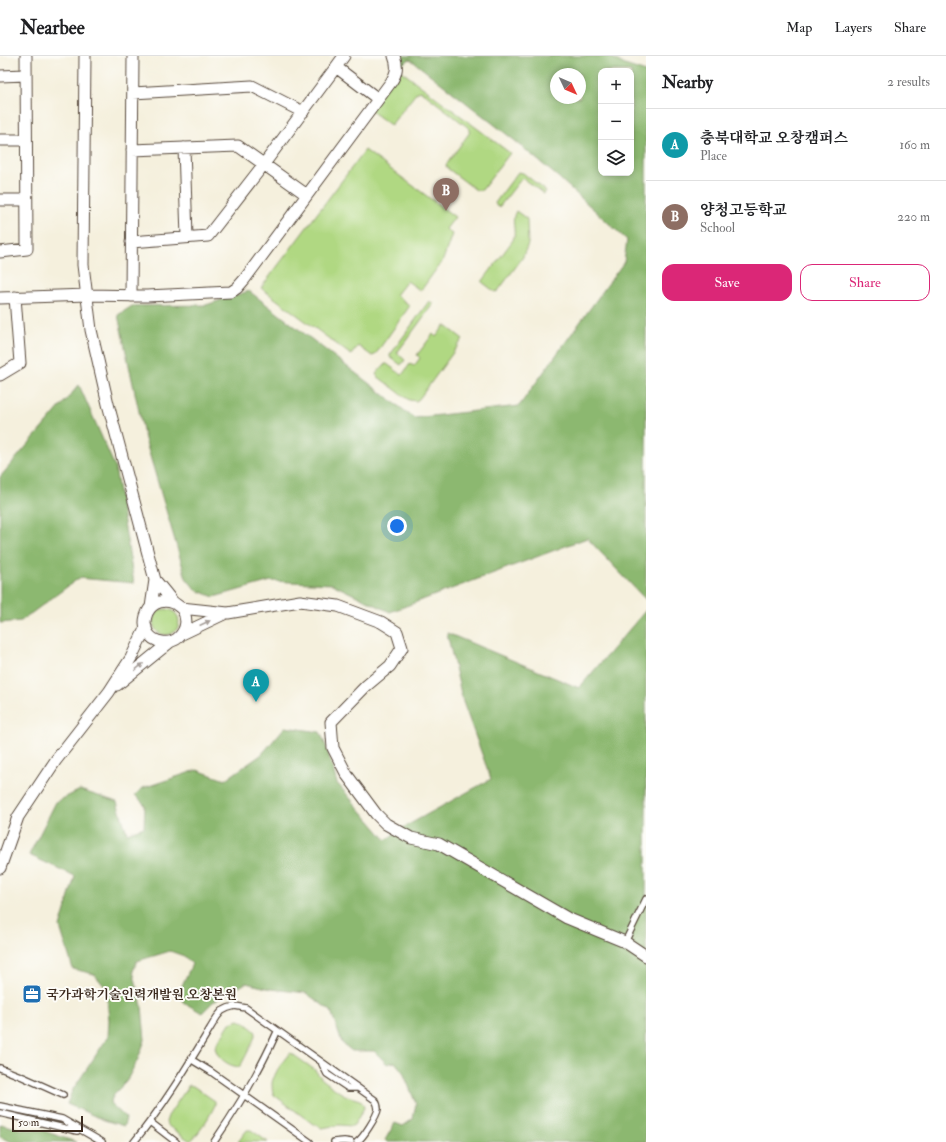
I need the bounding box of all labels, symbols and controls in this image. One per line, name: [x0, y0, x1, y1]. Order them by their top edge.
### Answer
text: Nearbee: [20, 16, 85, 40]
text: Map: [786, 19, 812, 36]
text: Layers: [834, 19, 872, 36]
text: Share: [894, 19, 926, 36]
north arrow: [550, 68, 586, 104]
map controls: [598, 68, 634, 176]
button: +: [598, 68, 634, 104]
text: Nearby: [662, 72, 713, 93]
text: 2 results: [887, 74, 930, 90]
button: −: [598, 104, 634, 140]
text: 충북대학교 오창캠퍼스: [700, 129, 848, 148]
text: A: [671, 137, 679, 153]
text: 160 m: [899, 137, 930, 153]
button: layers: [598, 140, 634, 176]
text: Place: [700, 148, 727, 164]
pin: B: [433, 178, 459, 211]
text: 양청고등학교: [700, 201, 787, 220]
text: B: [671, 209, 679, 225]
text: 220 m: [897, 209, 930, 225]
text: School: [700, 220, 735, 236]
button: Save: [662, 264, 792, 301]
button: Share: [800, 264, 930, 301]
your location: [387, 516, 407, 536]
one-way arrow: [199, 620, 210, 626]
one-way arrow: [134, 662, 145, 671]
pin: A: [243, 669, 269, 702]
office icon: 국가과학기술인력개발원 오창본원: [21, 983, 43, 1005]
place label: 국가과학기술인력개발원 오창본원: [46, 987, 237, 1003]
scale bar: [12, 1114, 83, 1133]
text: 50 m: [18, 1116, 39, 1129]

